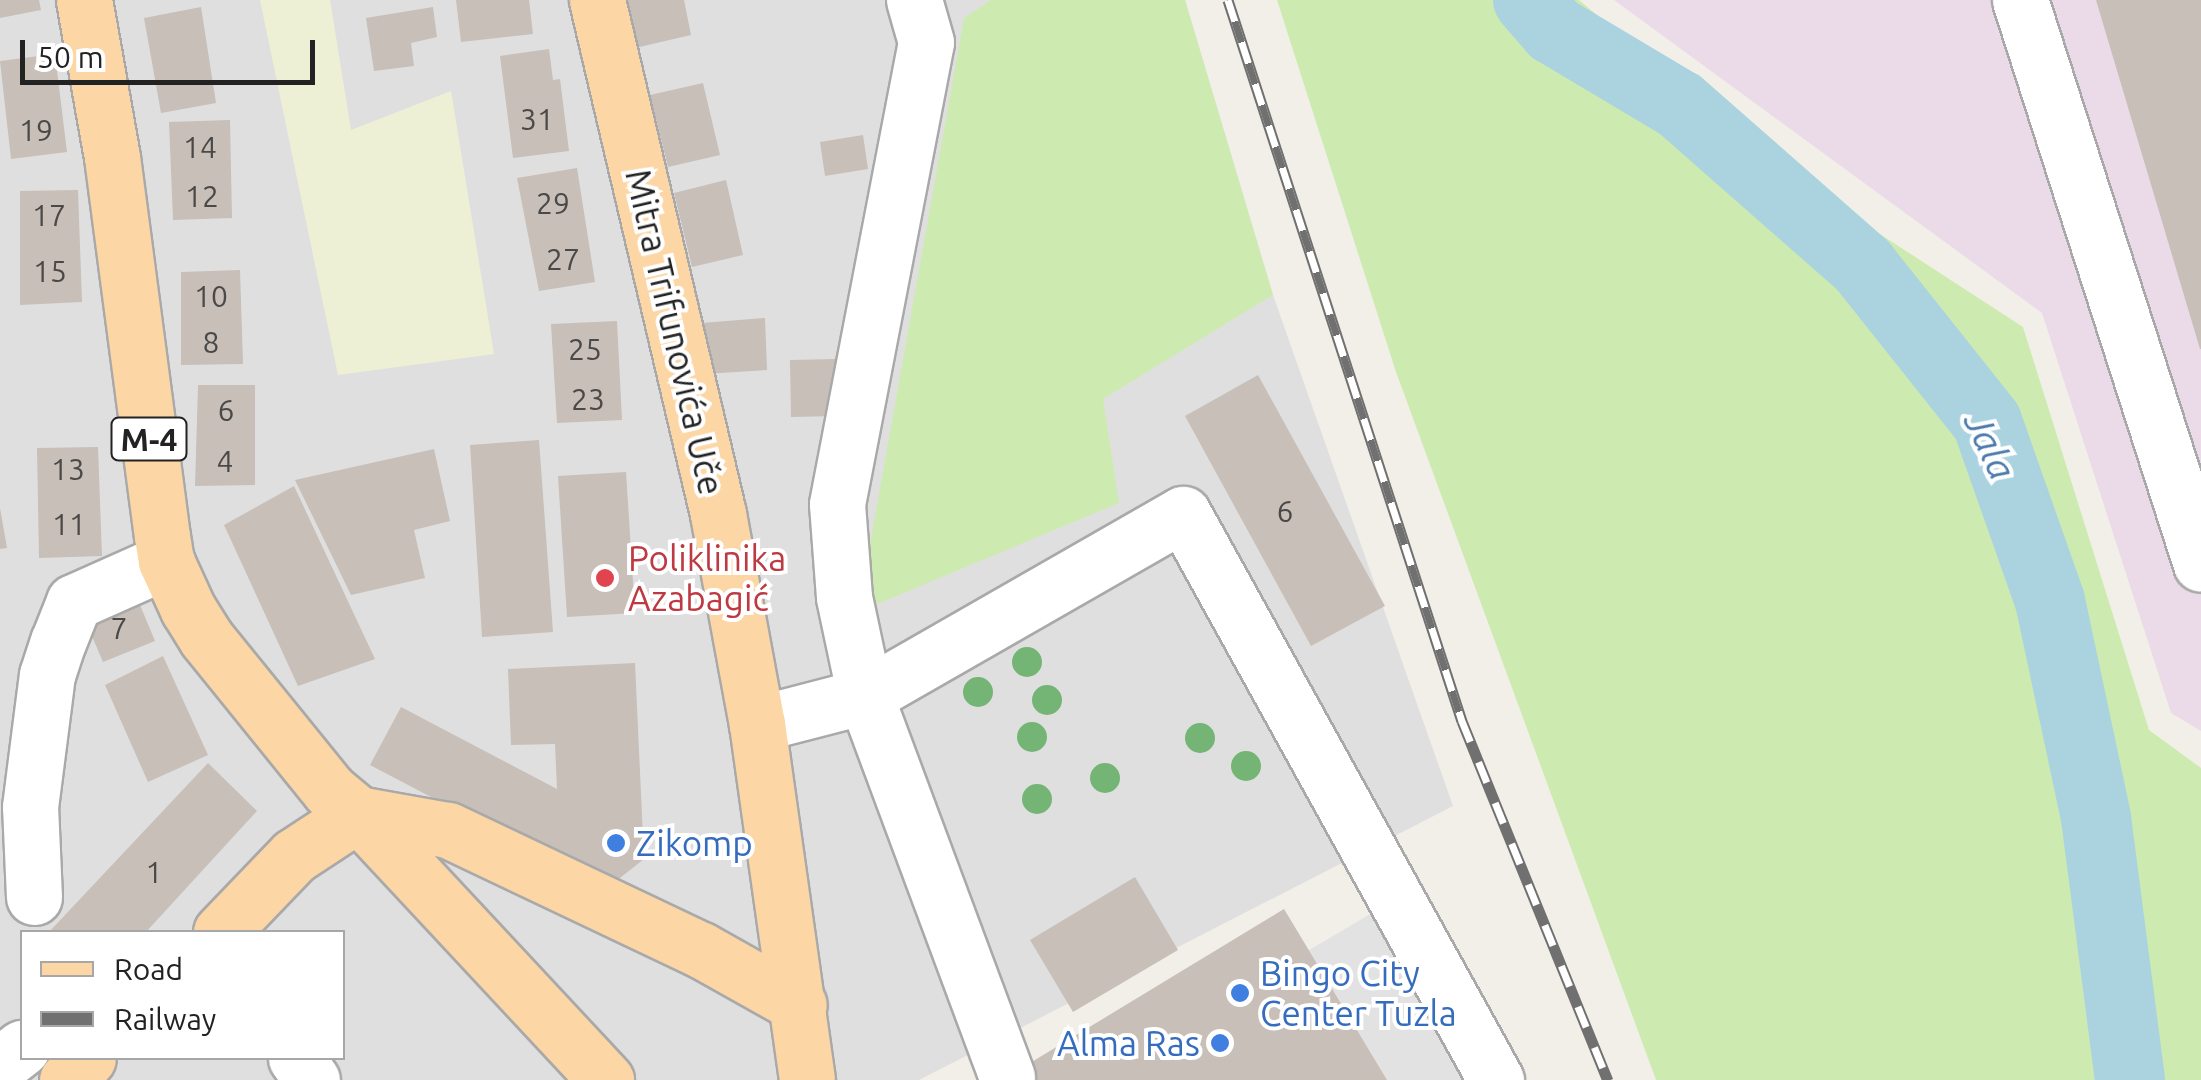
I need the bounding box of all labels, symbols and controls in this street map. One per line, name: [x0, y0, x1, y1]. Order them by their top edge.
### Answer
scale bar: [25, 20, 320, 82]
text: 50 m: [37, 40, 104, 74]
house number: 31: [520, 101, 554, 137]
house number: 19: [19, 112, 53, 148]
house number: 14: [183, 129, 217, 165]
street label: Mitra Trifunovića Uče: [617, 165, 733, 499]
house number: 12: [185, 178, 219, 214]
house number: 29: [536, 185, 570, 221]
house number: 17: [32, 197, 66, 233]
house number: 27: [546, 241, 580, 277]
house number: 15: [33, 253, 67, 289]
house number: 10: [194, 278, 228, 314]
house number: 8: [203, 324, 219, 360]
house number: 25: [568, 331, 602, 367]
house number: 23: [571, 381, 605, 417]
house number: 6: [218, 392, 234, 428]
water label: Jala: [1955, 405, 2025, 487]
road number: M-4: [109, 412, 189, 466]
house number: 4: [217, 443, 233, 479]
house number: 13: [51, 451, 85, 487]
house number: 6: [1277, 493, 1293, 529]
house number: 11: [52, 506, 86, 542]
place label: Poliklinika Azabagić: [628, 537, 786, 619]
marker: Poliklinika Azabagić: [592, 565, 618, 591]
house number: 7: [111, 610, 127, 646]
place label: Zikomp: [636, 822, 753, 864]
marker: Zikomp: [605, 832, 627, 854]
house number: 1: [146, 854, 162, 890]
legend: [20, 930, 345, 1060]
text: Road: [114, 952, 183, 986]
place label: Bingo City Center Tuzla: [1260, 952, 1457, 1034]
marker: Bingo City Center Tuzla: [1229, 982, 1251, 1004]
text: Railway: [114, 1002, 216, 1036]
place label: Alma Ras: [1057, 1022, 1200, 1064]
marker: Alma Ras: [1209, 1032, 1231, 1054]

